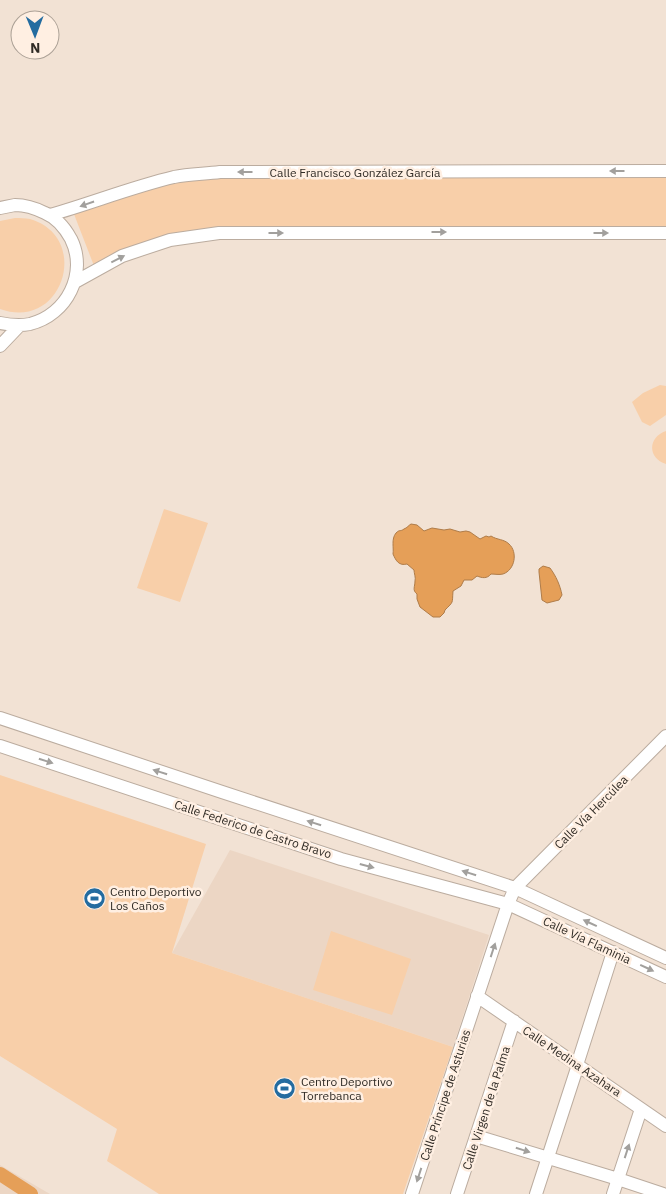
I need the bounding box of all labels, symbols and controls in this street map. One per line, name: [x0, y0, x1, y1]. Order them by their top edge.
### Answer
north arrow: [10, 10, 60, 60]
text: N: [30, 39, 40, 57]
street label: Calle Francisco González García: [270, 165, 441, 180]
one-way arrow: [609, 167, 625, 175]
one-way arrow: [237, 168, 253, 176]
one-way arrow: [79, 201, 94, 208]
one-way arrow: [431, 228, 447, 236]
one-way arrow: [269, 229, 285, 237]
one-way arrow: [594, 229, 610, 237]
one-way arrow: [110, 255, 125, 263]
one-way arrow: [39, 758, 54, 766]
one-way arrow: [152, 768, 167, 776]
street label: Calle Vía Hercúlea: [551, 772, 631, 852]
street label: Calle Federico de Castro Bravo: [173, 796, 334, 862]
one-way arrow: [307, 818, 322, 826]
one-way arrow: [360, 862, 375, 870]
one-way arrow: [461, 869, 476, 877]
place label: Centro Deportivo Los Caños: [110, 884, 202, 913]
sports icon: Centro Deportivo Los Caños: [82, 886, 106, 910]
street label: Calle Vía Flaminia: [541, 913, 634, 967]
one-way arrow: [583, 918, 597, 926]
one-way arrow: [489, 942, 497, 957]
one-way arrow: [640, 964, 655, 973]
street label: Calle Medina Azahara: [520, 1022, 625, 1100]
street label: Calle Príncipe de Asturias: [417, 1027, 473, 1162]
street label: Calle Virgen de la Palma: [459, 1044, 513, 1172]
place label: Centro Deportivo Torrebanca: [301, 1074, 393, 1103]
sports icon: Centro Deportivo Torrebanca: [273, 1076, 297, 1100]
one-way arrow: [624, 1144, 631, 1159]
one-way arrow: [516, 1147, 531, 1155]
one-way arrow: [414, 1168, 422, 1183]

